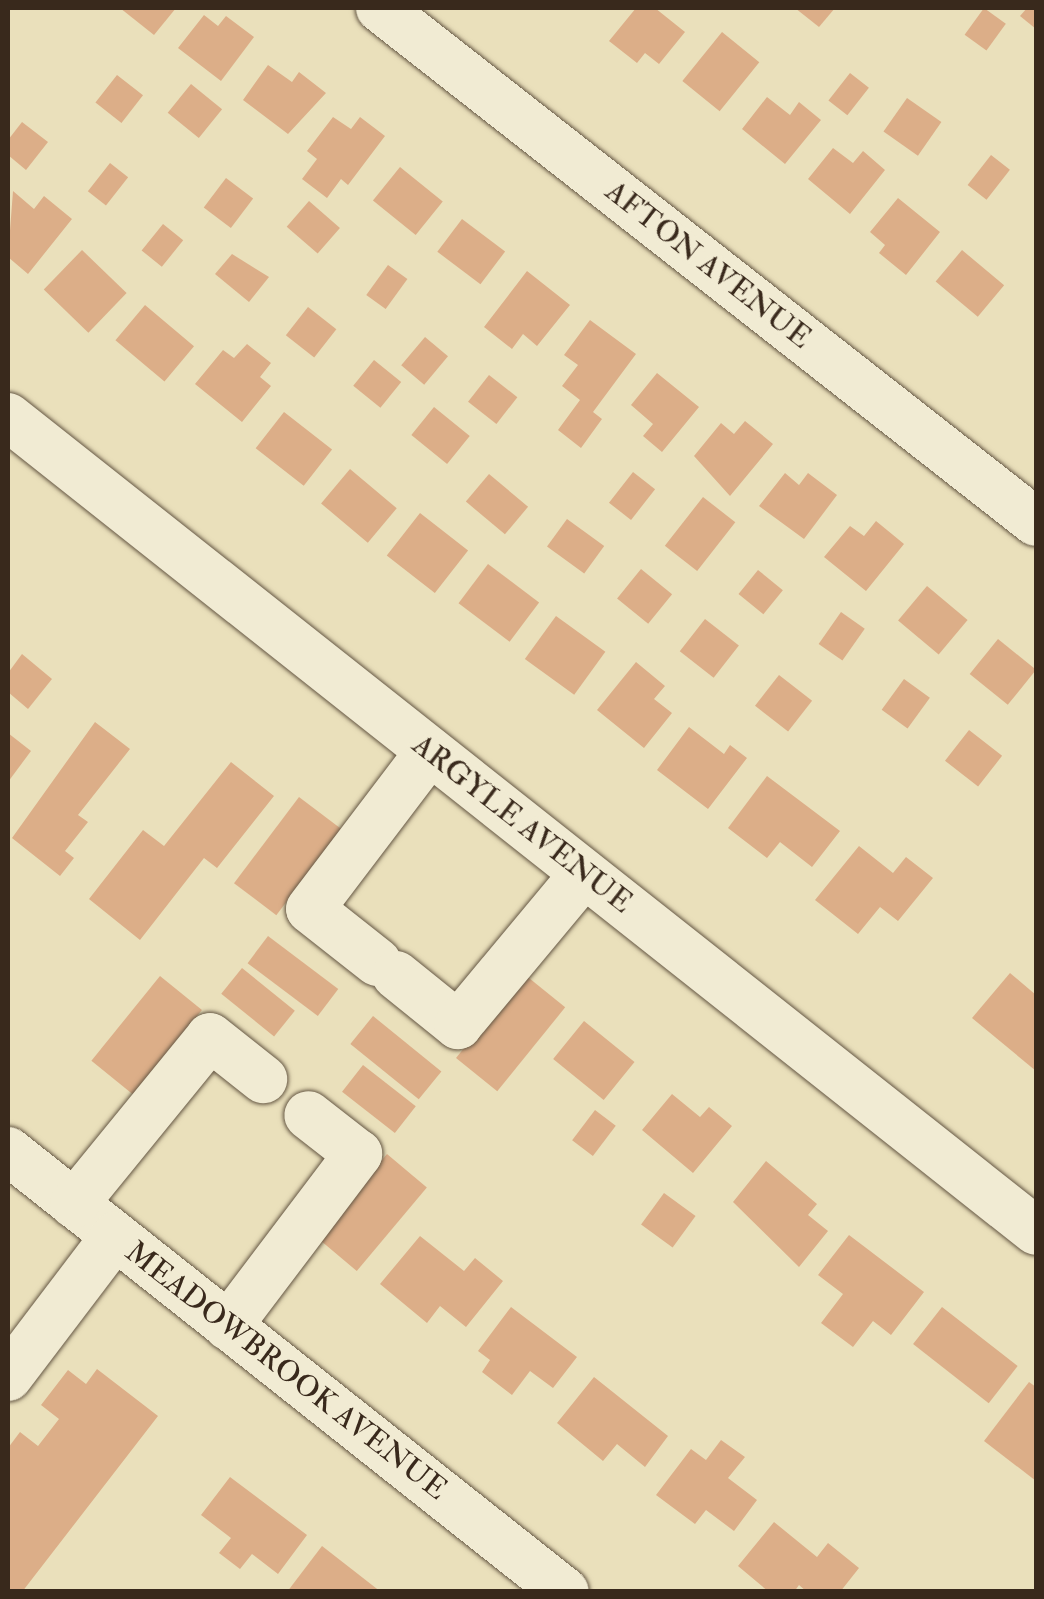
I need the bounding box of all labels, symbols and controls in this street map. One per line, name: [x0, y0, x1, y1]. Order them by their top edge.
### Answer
street label: AFTON AVENUE: [598, 173, 818, 357]
street label: ARGYLE AVENUE: [405, 727, 639, 921]
street label: MEADOWBROOK AVENUE: [118, 1234, 454, 1508]

